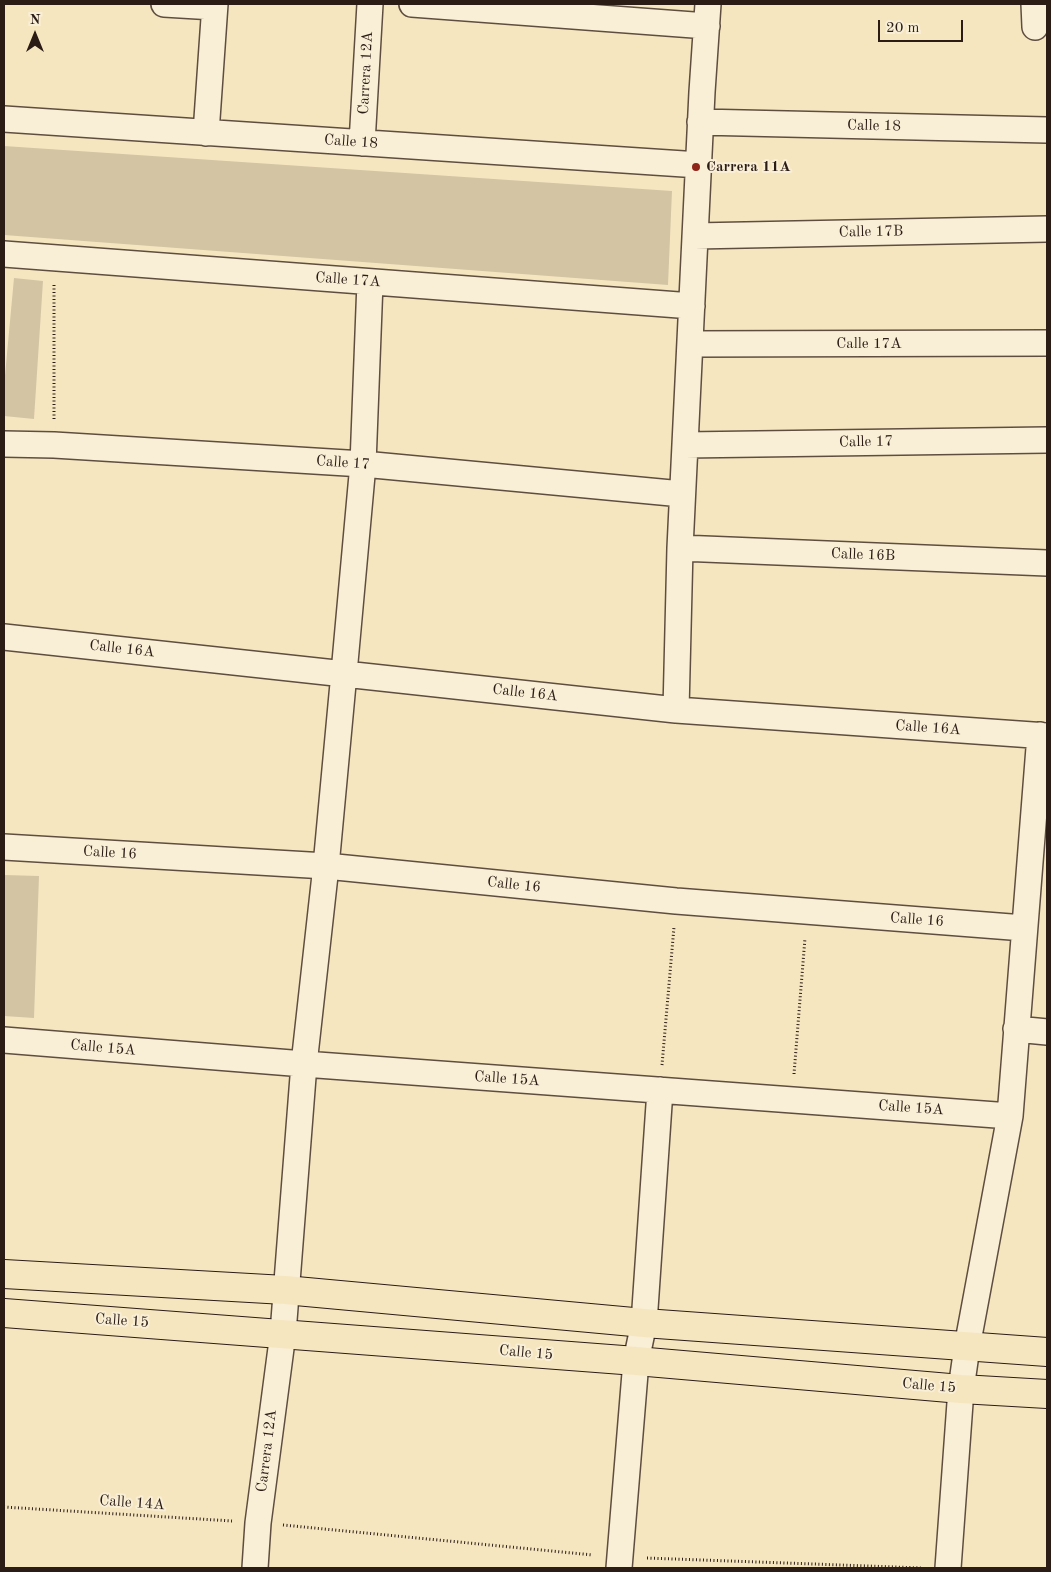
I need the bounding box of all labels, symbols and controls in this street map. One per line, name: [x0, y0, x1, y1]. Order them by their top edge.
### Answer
north arrow: [10, 10, 60, 60]
scale bar: [881, 10, 966, 42]
text: N: [30, 13, 40, 27]
text: 20 m: [886, 21, 920, 36]
street label: Carrera 12A: [355, 31, 377, 115]
street label: Calle 18: [847, 117, 901, 135]
street label: Calle 18: [323, 131, 379, 153]
place label: Carrera 11A: [706, 158, 791, 176]
marker: Carrera 11A: [690, 161, 702, 173]
street label: Calle 17B: [839, 222, 903, 242]
street label: Calle 17A: [315, 269, 381, 291]
street label: Calle 17A: [836, 335, 902, 353]
street label: Calle 17: [839, 433, 893, 451]
street label: Calle 17: [315, 452, 371, 474]
street label: Calle 16B: [831, 545, 895, 565]
street label: Calle 16A: [88, 637, 156, 661]
street label: Calle 16A: [491, 681, 559, 705]
street label: Calle 16A: [895, 717, 961, 739]
street label: Calle 16: [83, 843, 137, 863]
street label: Calle 16: [486, 873, 542, 897]
street label: Calle 16: [889, 909, 945, 931]
street label: Calle 15A: [70, 1036, 136, 1060]
street label: Calle 15A: [474, 1068, 540, 1090]
street label: Calle 15A: [878, 1097, 944, 1119]
street label: Calle 15: [94, 1310, 150, 1332]
street label: Calle 15: [498, 1342, 554, 1364]
street label: Calle 15: [901, 1375, 957, 1397]
street label: Carrera 12A: [253, 1409, 281, 1493]
street label: Calle 14A: [99, 1492, 165, 1514]

